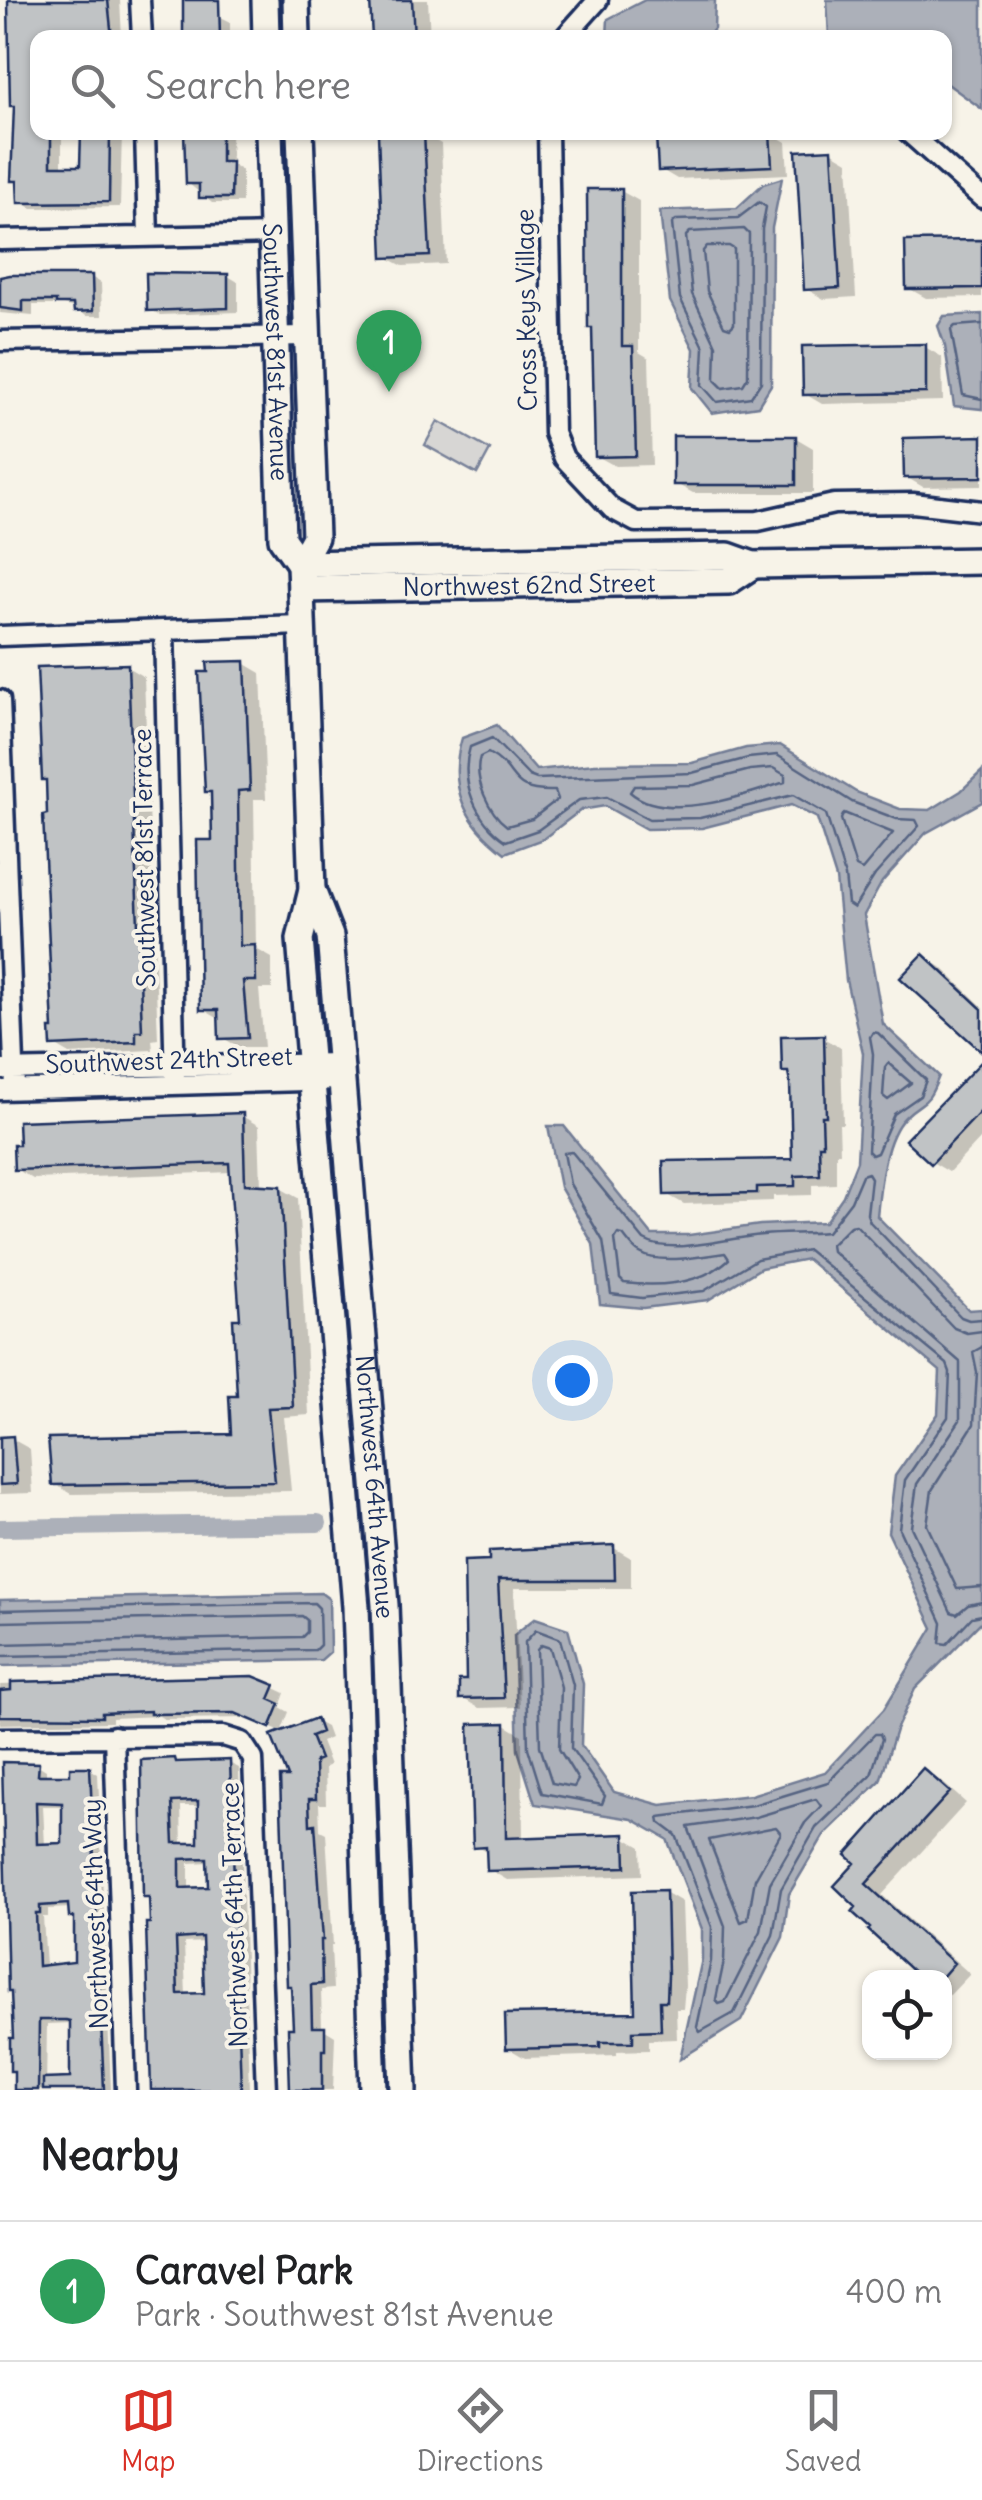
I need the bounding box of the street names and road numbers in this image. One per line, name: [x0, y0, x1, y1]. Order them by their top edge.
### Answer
street label: Cross Keys Village: [508, 208, 544, 412]
street label: Southwest 81st Avenue: [256, 222, 296, 481]
street label: Northwest 62nd Street: [402, 566, 656, 603]
street label: Southwest 81st Terrace: [126, 728, 162, 988]
street label: Southwest 24th Street: [45, 1040, 293, 1080]
street label: Northwest 64th Avenue: [348, 1354, 401, 1619]
street label: Northwest 64th Terrace: [213, 1782, 255, 2048]
street label: Northwest 64th Way: [75, 1798, 115, 2030]

